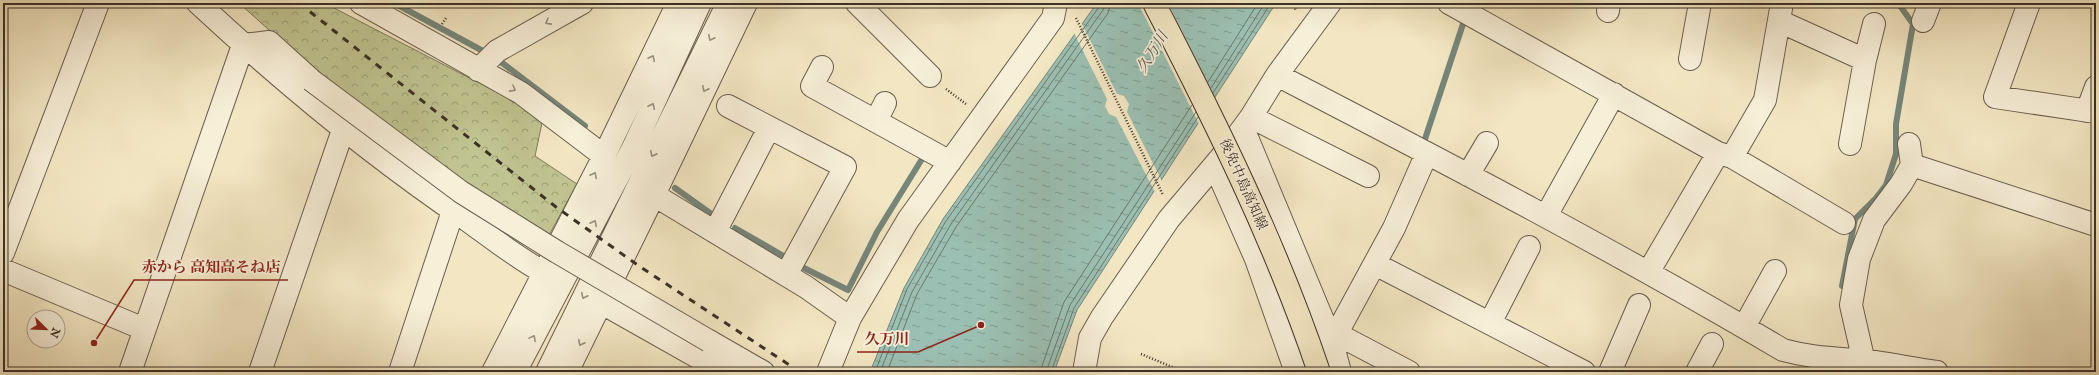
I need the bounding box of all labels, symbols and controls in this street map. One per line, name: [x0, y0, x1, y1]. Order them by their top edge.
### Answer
one-way arrow: [545, 18, 552, 25]
water label: 久万川: [1132, 26, 1173, 76]
one-way arrow: [708, 34, 715, 41]
one-way arrow: [647, 55, 655, 62]
one-way arrow: [508, 84, 516, 91]
one-way arrow: [702, 84, 710, 92]
one-way arrow: [647, 103, 655, 111]
street label: 後免中島高知線: [1215, 136, 1271, 233]
one-way arrow: [650, 150, 658, 158]
one-way arrow: [589, 172, 597, 180]
one-way arrow: [589, 219, 597, 227]
callout: 赤から 高知高そね店: [134, 253, 288, 280]
text: 赤から 高知高そね店: [142, 258, 280, 277]
one-way arrow: [581, 292, 589, 300]
north arrow: [26, 309, 66, 349]
text: N: [46, 324, 63, 340]
callout: 久万川: [857, 325, 918, 352]
text: 久万川: [864, 330, 910, 349]
one-way arrow: [529, 335, 536, 342]
one-way arrow: [578, 338, 586, 346]

